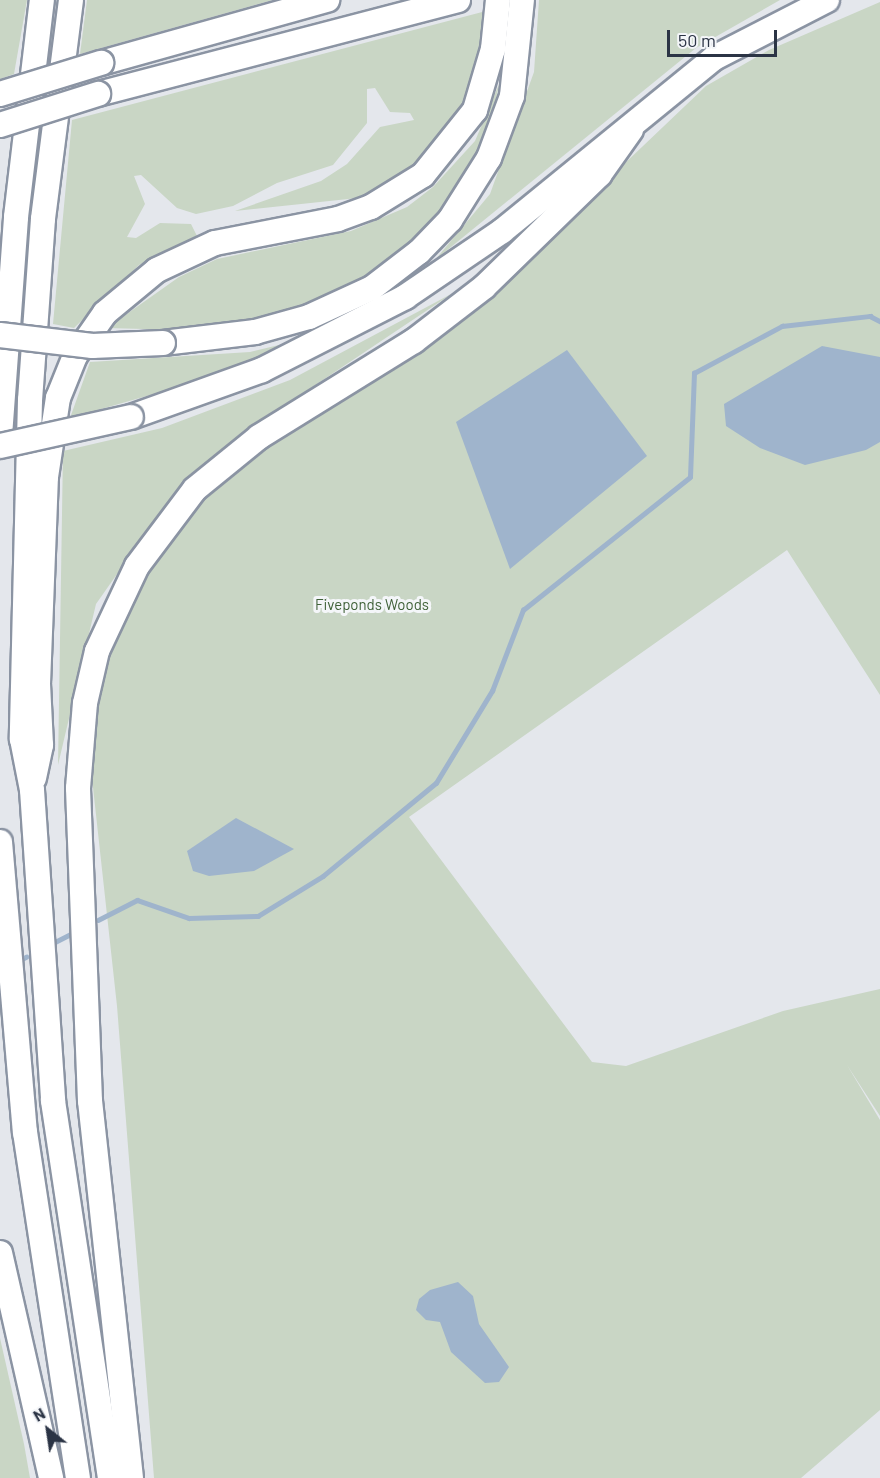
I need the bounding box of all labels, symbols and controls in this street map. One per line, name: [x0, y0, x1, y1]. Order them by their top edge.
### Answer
scale bar: [670, 18, 780, 56]
text: 50 m: [678, 29, 716, 51]
park label: Fiveponds Woods: [315, 596, 429, 614]
north arrow: [18, 1400, 78, 1460]
text: N: [29, 1403, 48, 1425]

